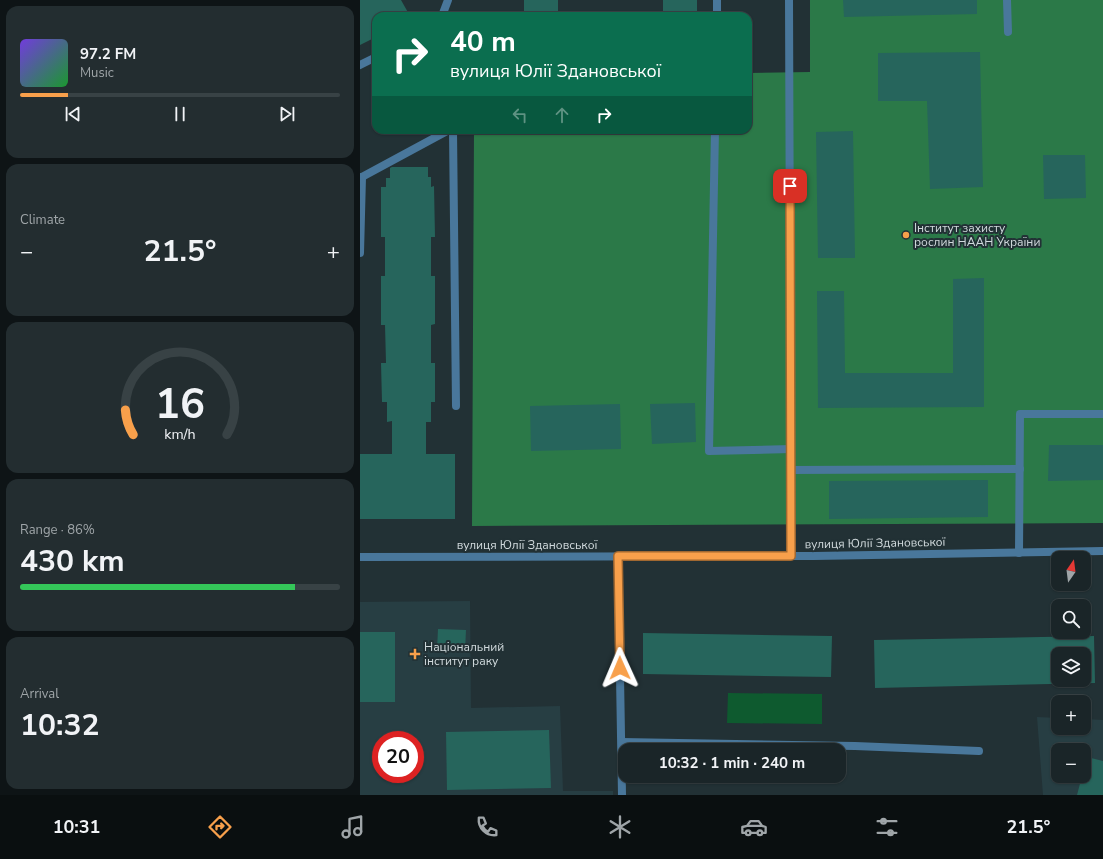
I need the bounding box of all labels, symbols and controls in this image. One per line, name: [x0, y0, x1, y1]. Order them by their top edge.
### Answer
text: 40 m: [450, 23, 516, 61]
icon: right: [384, 28, 436, 80]
text: 97.2 FM: [80, 44, 136, 64]
text: вулиця Юлії Здановської: [450, 59, 661, 83]
text: Music: [80, 64, 114, 82]
icon: previous: [62, 103, 84, 125]
icon: pause: [169, 103, 191, 125]
icon: next: [276, 103, 298, 125]
icon: left: [509, 104, 531, 126]
icon: ahead: [551, 104, 573, 126]
icon: right: [593, 104, 615, 126]
pin: [773, 169, 807, 203]
icon: arrive: [779, 175, 801, 197]
text: Climate: [20, 211, 65, 229]
place label: Інститут захисту рослин НААН України: [914, 220, 1040, 250]
marker: Інститут захисту рослин НААН України: [901, 230, 911, 240]
text: 21.5°: [144, 231, 216, 272]
text: −: [20, 237, 33, 267]
text: +: [327, 237, 340, 267]
text: 16: [155, 376, 205, 433]
text: km/h: [164, 425, 196, 444]
text: Range · 86%: [20, 521, 95, 539]
street label: вулиця Юлії Здановської: [805, 534, 947, 552]
street label: вулиця Юлії Здановської: [457, 537, 598, 553]
text: 430 km: [20, 541, 125, 582]
north arrow: [1051, 551, 1091, 591]
map controls: [1051, 551, 1091, 783]
button: search: [1051, 599, 1091, 639]
place label: Національний інститут раку: [424, 639, 504, 669]
position arrow: [599, 647, 641, 689]
button: layers: [1051, 647, 1091, 687]
marker: Національний інститут раку: [409, 648, 421, 660]
text: Arrival: [20, 685, 59, 703]
button: +: [1051, 695, 1091, 735]
text: 10:32: [20, 705, 99, 746]
speed limit sign: 20: [372, 731, 424, 783]
button: −: [1051, 743, 1091, 783]
text: 10:32 · 1 min · 240 m: [659, 753, 805, 773]
icon: directions: [206, 813, 234, 841]
icon: music: [339, 813, 367, 841]
icon: phone: [473, 813, 501, 841]
icon: climate: [606, 813, 634, 841]
icon: car: [740, 813, 768, 841]
icon: filters: [873, 813, 901, 841]
text: 10:31: [53, 815, 100, 839]
text: 21.5°: [1007, 815, 1050, 839]

